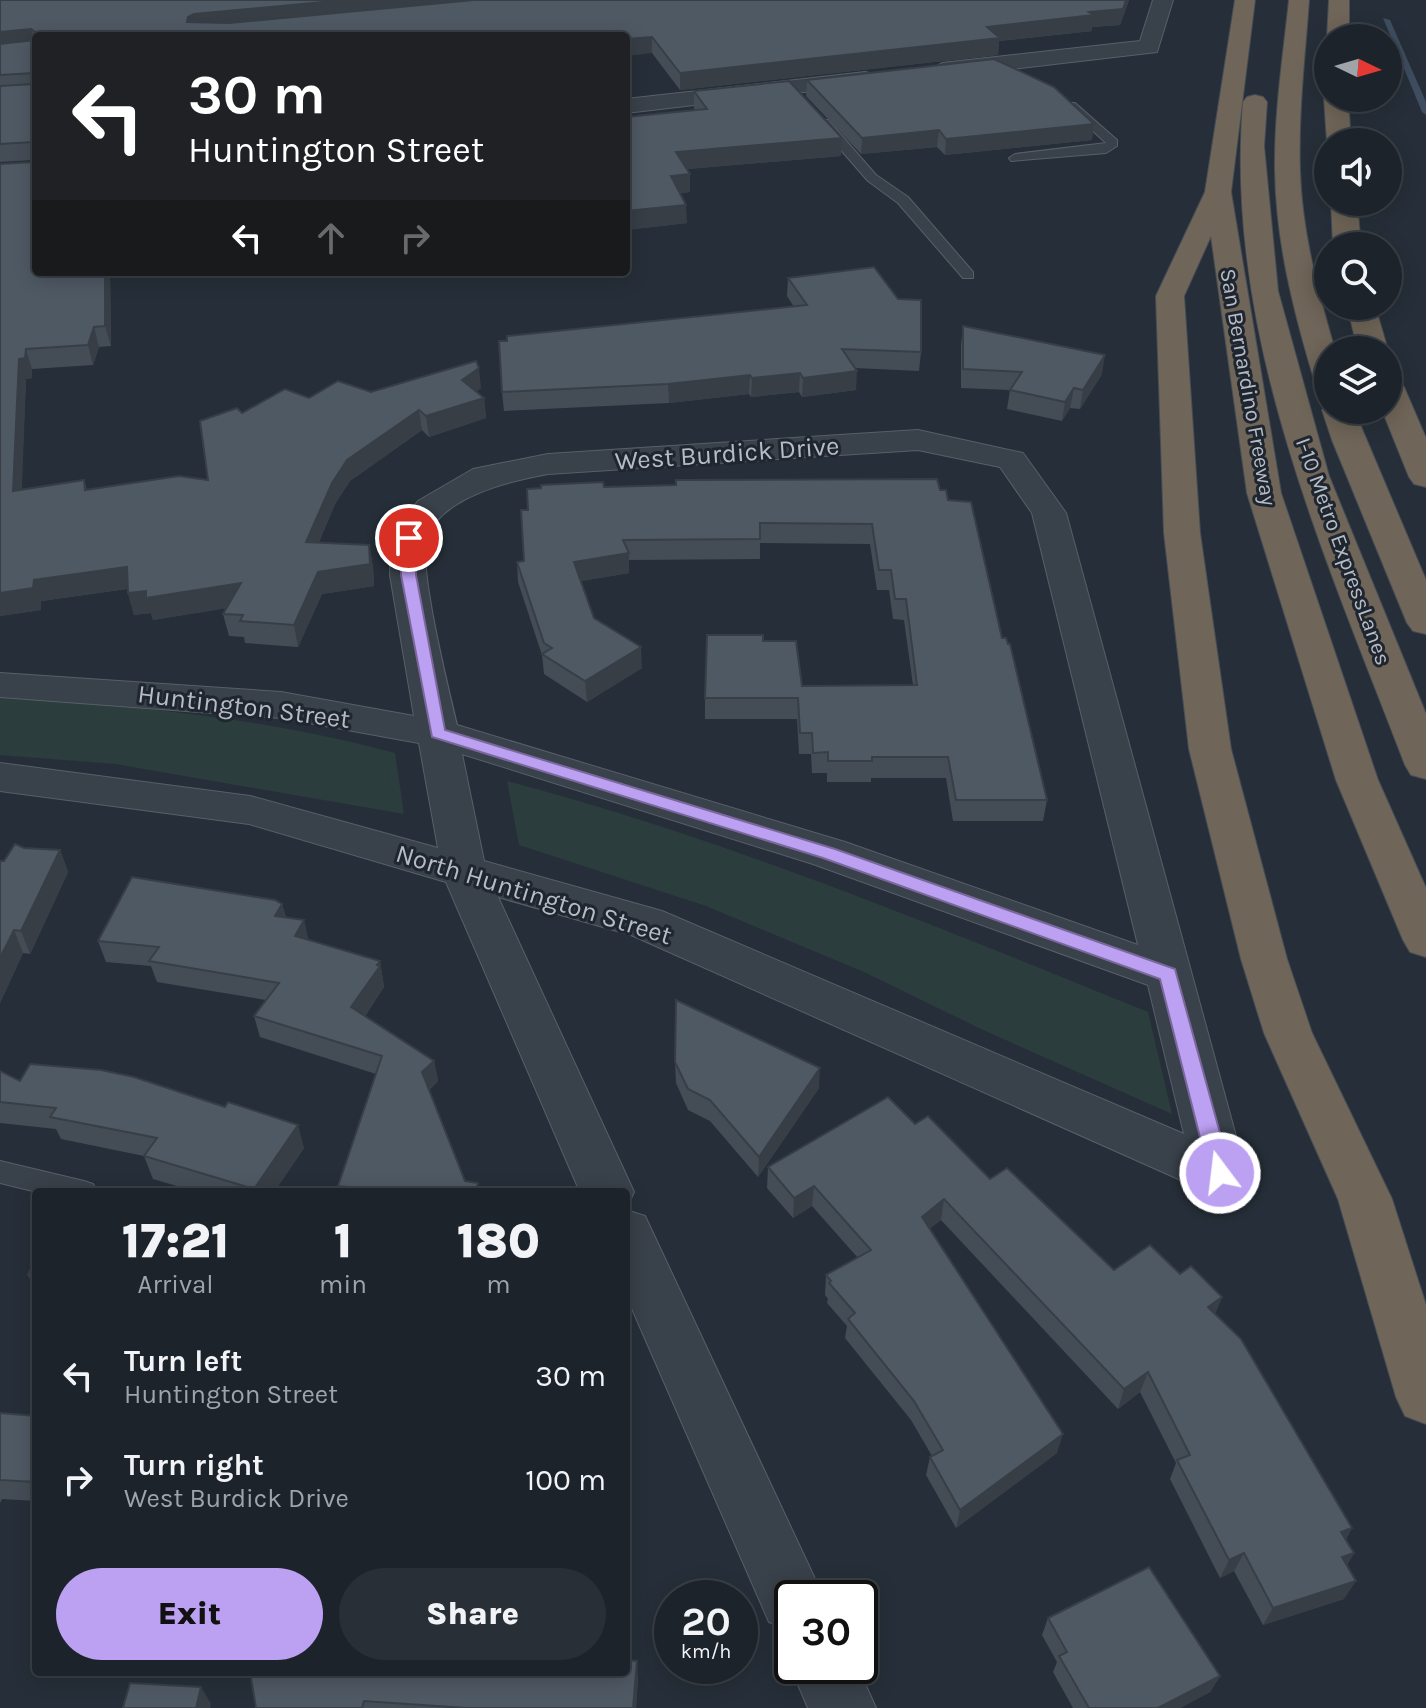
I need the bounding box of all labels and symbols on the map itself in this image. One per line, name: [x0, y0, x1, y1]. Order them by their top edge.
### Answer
north arrow: [1314, 24, 1402, 112]
street label: San Bernardino Freeway: [1214, 266, 1282, 508]
street label: West Burdick Drive: [614, 430, 840, 477]
street label: I-10 Metro ExpressLanes: [1290, 434, 1396, 669]
pin: [375, 504, 443, 572]
street label: Huntington Street: [136, 678, 352, 735]
street label: North Huntington Street: [392, 838, 676, 951]
position arrow: [1178, 1131, 1262, 1215]
speed limit sign: 30: [774, 1580, 878, 1684]

